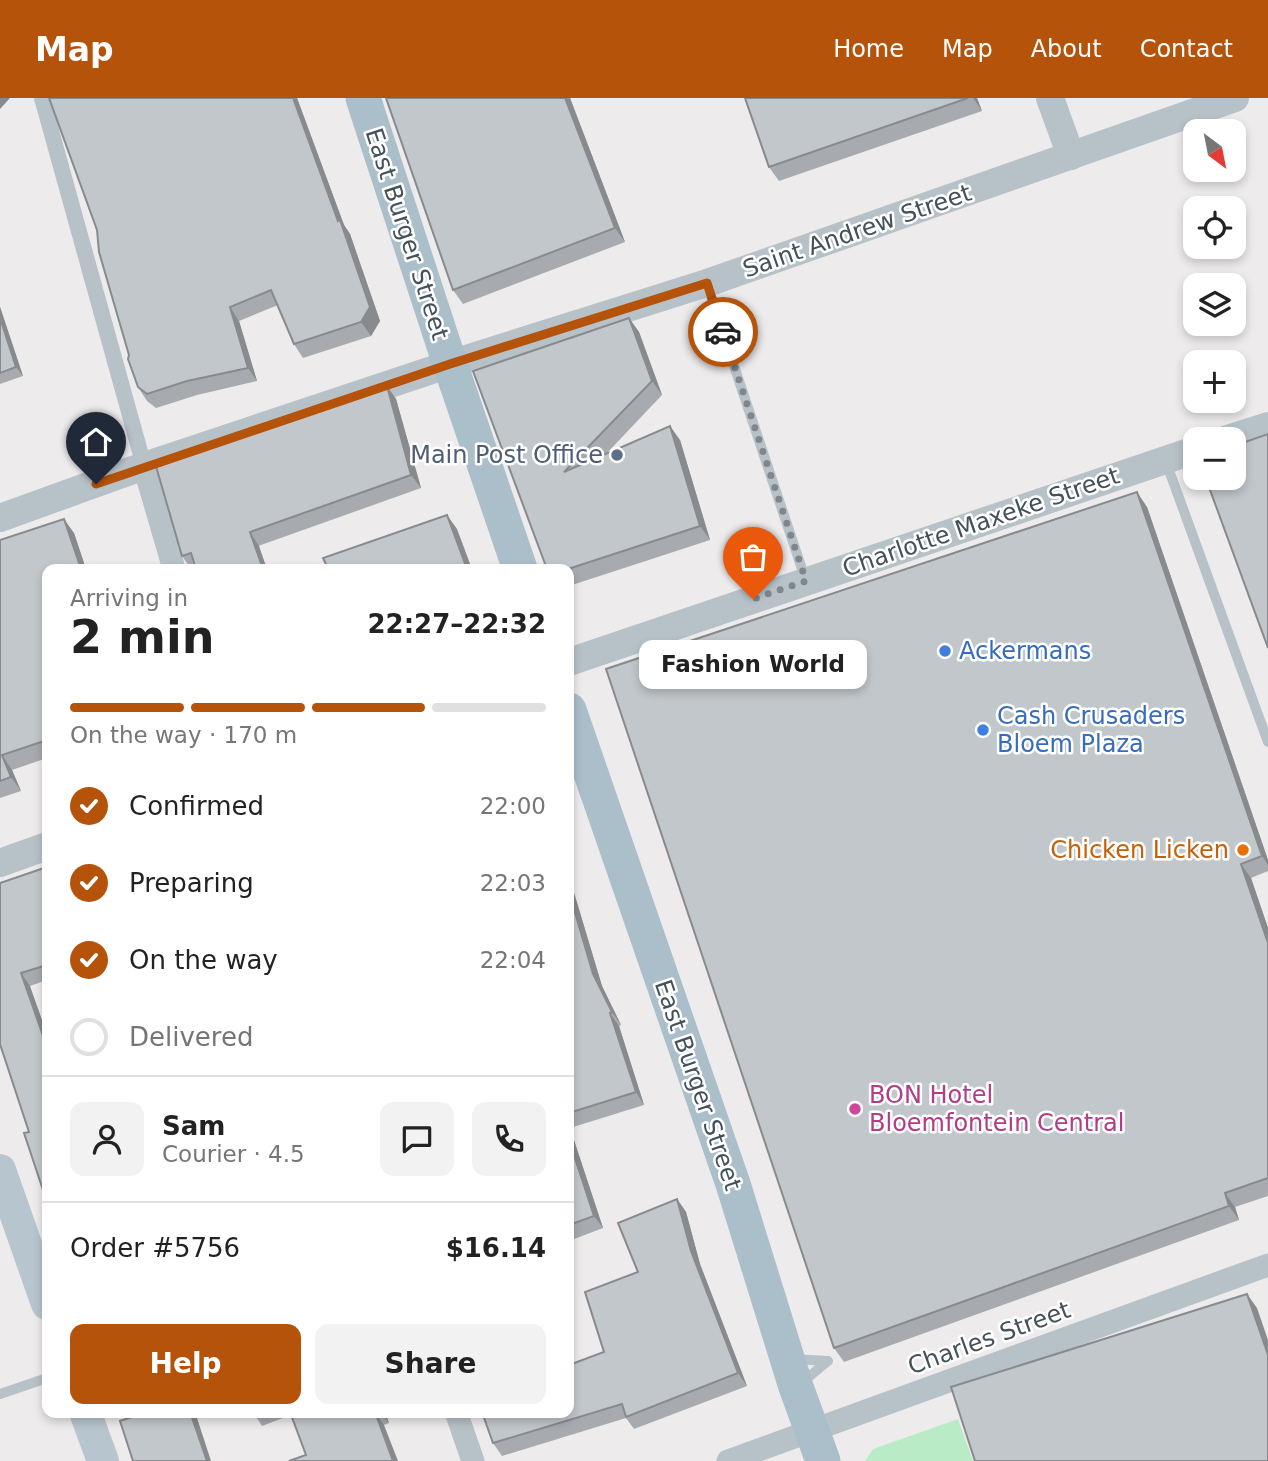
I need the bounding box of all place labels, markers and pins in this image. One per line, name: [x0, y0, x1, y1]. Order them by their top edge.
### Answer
pin: [66, 412, 126, 484]
place label: Main Post Office: [410, 441, 603, 469]
marker: Main Post Office: [609, 447, 625, 463]
pin: [723, 527, 783, 599]
place label: Ackermans: [959, 637, 1091, 665]
callout: Fashion World: [639, 641, 867, 690]
marker: Ackermans: [937, 643, 953, 659]
place label: Cash Crusaders Bloem Plaza: [997, 702, 1185, 758]
marker: Cash Crusaders Bloem Plaza: [975, 722, 991, 738]
place label: Chicken Licken: [1050, 836, 1229, 864]
marker: Chicken Licken: [1235, 842, 1251, 858]
place label: BON Hotel Bloemfontein Central: [869, 1081, 1124, 1137]
marker: BON Hotel Bloemfontein Central: [847, 1101, 863, 1117]

